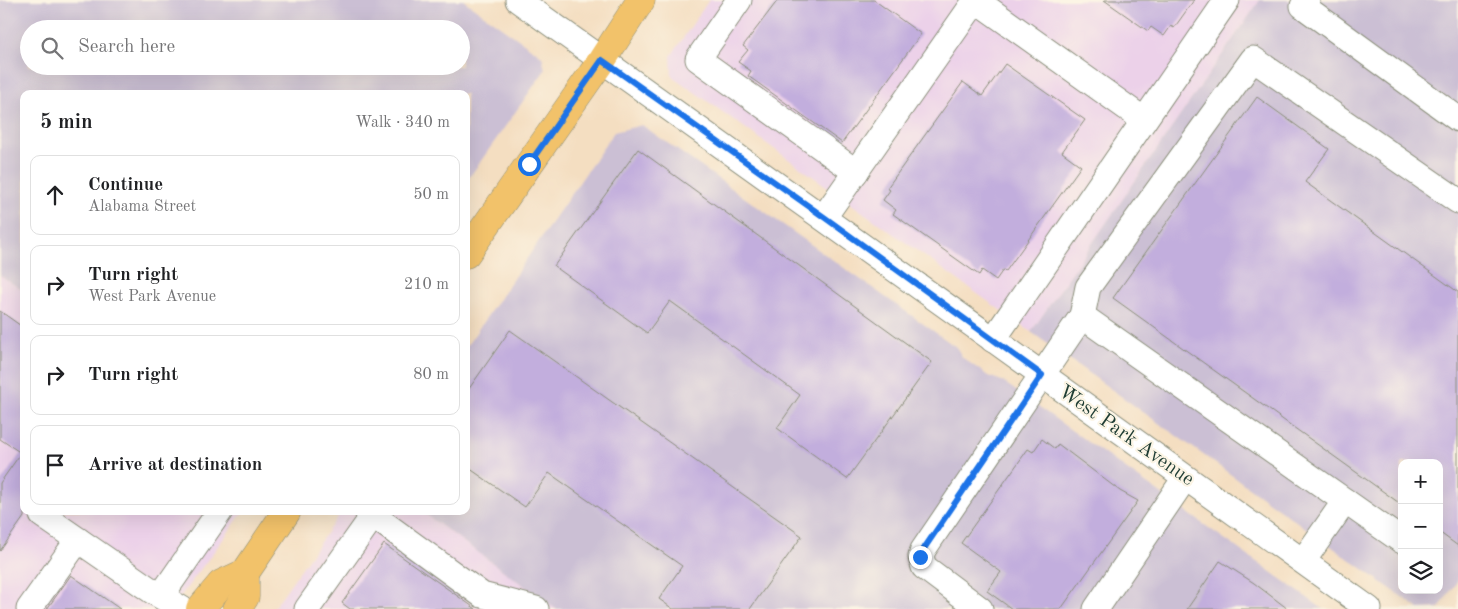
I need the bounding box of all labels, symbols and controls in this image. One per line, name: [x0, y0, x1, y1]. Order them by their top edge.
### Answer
search box: [20, 20, 470, 75]
icon: search: [38, 34, 66, 62]
text: Search here: [78, 38, 175, 57]
text: 5 min: [40, 112, 93, 133]
text: Walk · 340 m: [355, 115, 450, 131]
route start: [518, 153, 541, 176]
text: Continue: [88, 176, 163, 195]
icon: ahead: [41, 181, 69, 209]
text: 50 m: [413, 187, 449, 203]
text: Alabama Street: [88, 199, 196, 215]
text: Turn right: [88, 266, 178, 285]
icon: right: [41, 271, 69, 299]
text: 210 m: [404, 277, 449, 293]
text: West Park Avenue: [88, 289, 216, 305]
icon: right: [41, 361, 69, 389]
text: Turn right: [88, 366, 178, 385]
text: 80 m: [413, 367, 449, 383]
street label: West Park Avenue: [1055, 382, 1197, 490]
icon: arrive: [41, 451, 69, 479]
text: Arrive at destination: [88, 456, 262, 475]
map controls: [1398, 459, 1443, 594]
button: +: [1398, 459, 1443, 504]
button: −: [1398, 504, 1443, 549]
route end: [909, 546, 932, 569]
button: layers: [1398, 549, 1443, 594]

